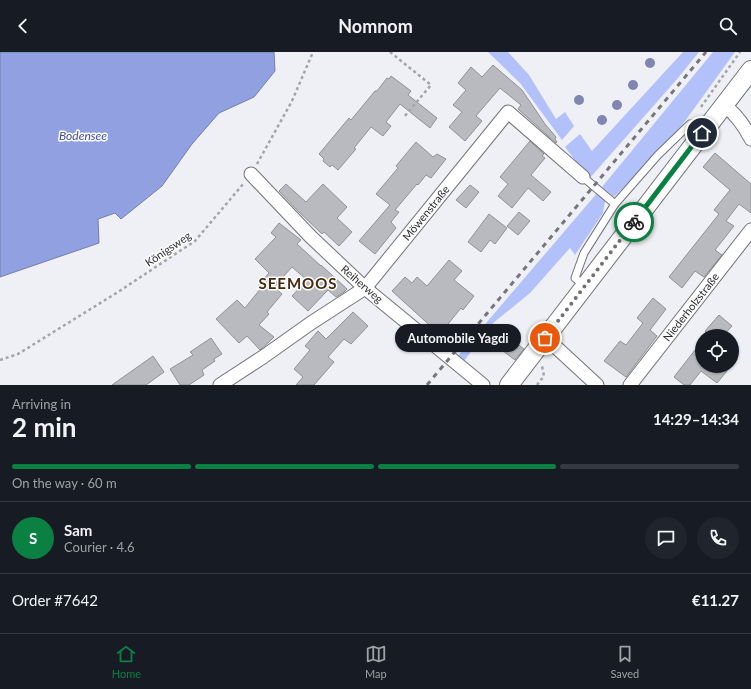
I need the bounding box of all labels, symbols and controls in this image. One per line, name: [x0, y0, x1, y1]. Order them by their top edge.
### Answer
icon: back: [12, 15, 34, 37]
text: Nomnom: [338, 15, 413, 37]
icon: search: [717, 15, 739, 37]
pin: [685, 116, 719, 150]
icon: home: [691, 122, 713, 144]
water label: Bodensee: [59, 128, 107, 143]
street label: Möwenstraße: [399, 182, 452, 243]
courier: [614, 202, 654, 242]
icon: bike: [623, 211, 645, 233]
street label: Königsweg: [142, 228, 193, 269]
street label: Reiherweg: [339, 262, 386, 305]
street label: Niederholzstraße: [660, 270, 721, 343]
district label: SEEMOOS: [258, 274, 338, 292]
pin: [528, 321, 562, 355]
callout: Automobile Yagdi: [395, 324, 521, 352]
icon: bag: [534, 327, 556, 349]
map controls: [695, 329, 739, 373]
button: locate: [695, 329, 739, 373]
text: Automobile Yagdi: [407, 330, 509, 346]
text: Arriving in: [12, 396, 71, 412]
text: 14:29–14:34: [653, 410, 739, 428]
text: 2 min: [12, 411, 76, 443]
text: On the way · 60 m: [12, 475, 117, 491]
button: chat: [645, 517, 687, 559]
button: phone: [697, 517, 739, 559]
text: Sam: [64, 521, 92, 539]
text: S: [29, 529, 37, 547]
text: Courier · 4.6: [64, 539, 135, 555]
text: Order #7642: [12, 591, 98, 609]
text: €11.27: [692, 591, 739, 609]
tab: Home: [112, 643, 141, 680]
tab: Map: [365, 643, 387, 680]
tab: Saved: [610, 643, 639, 680]

